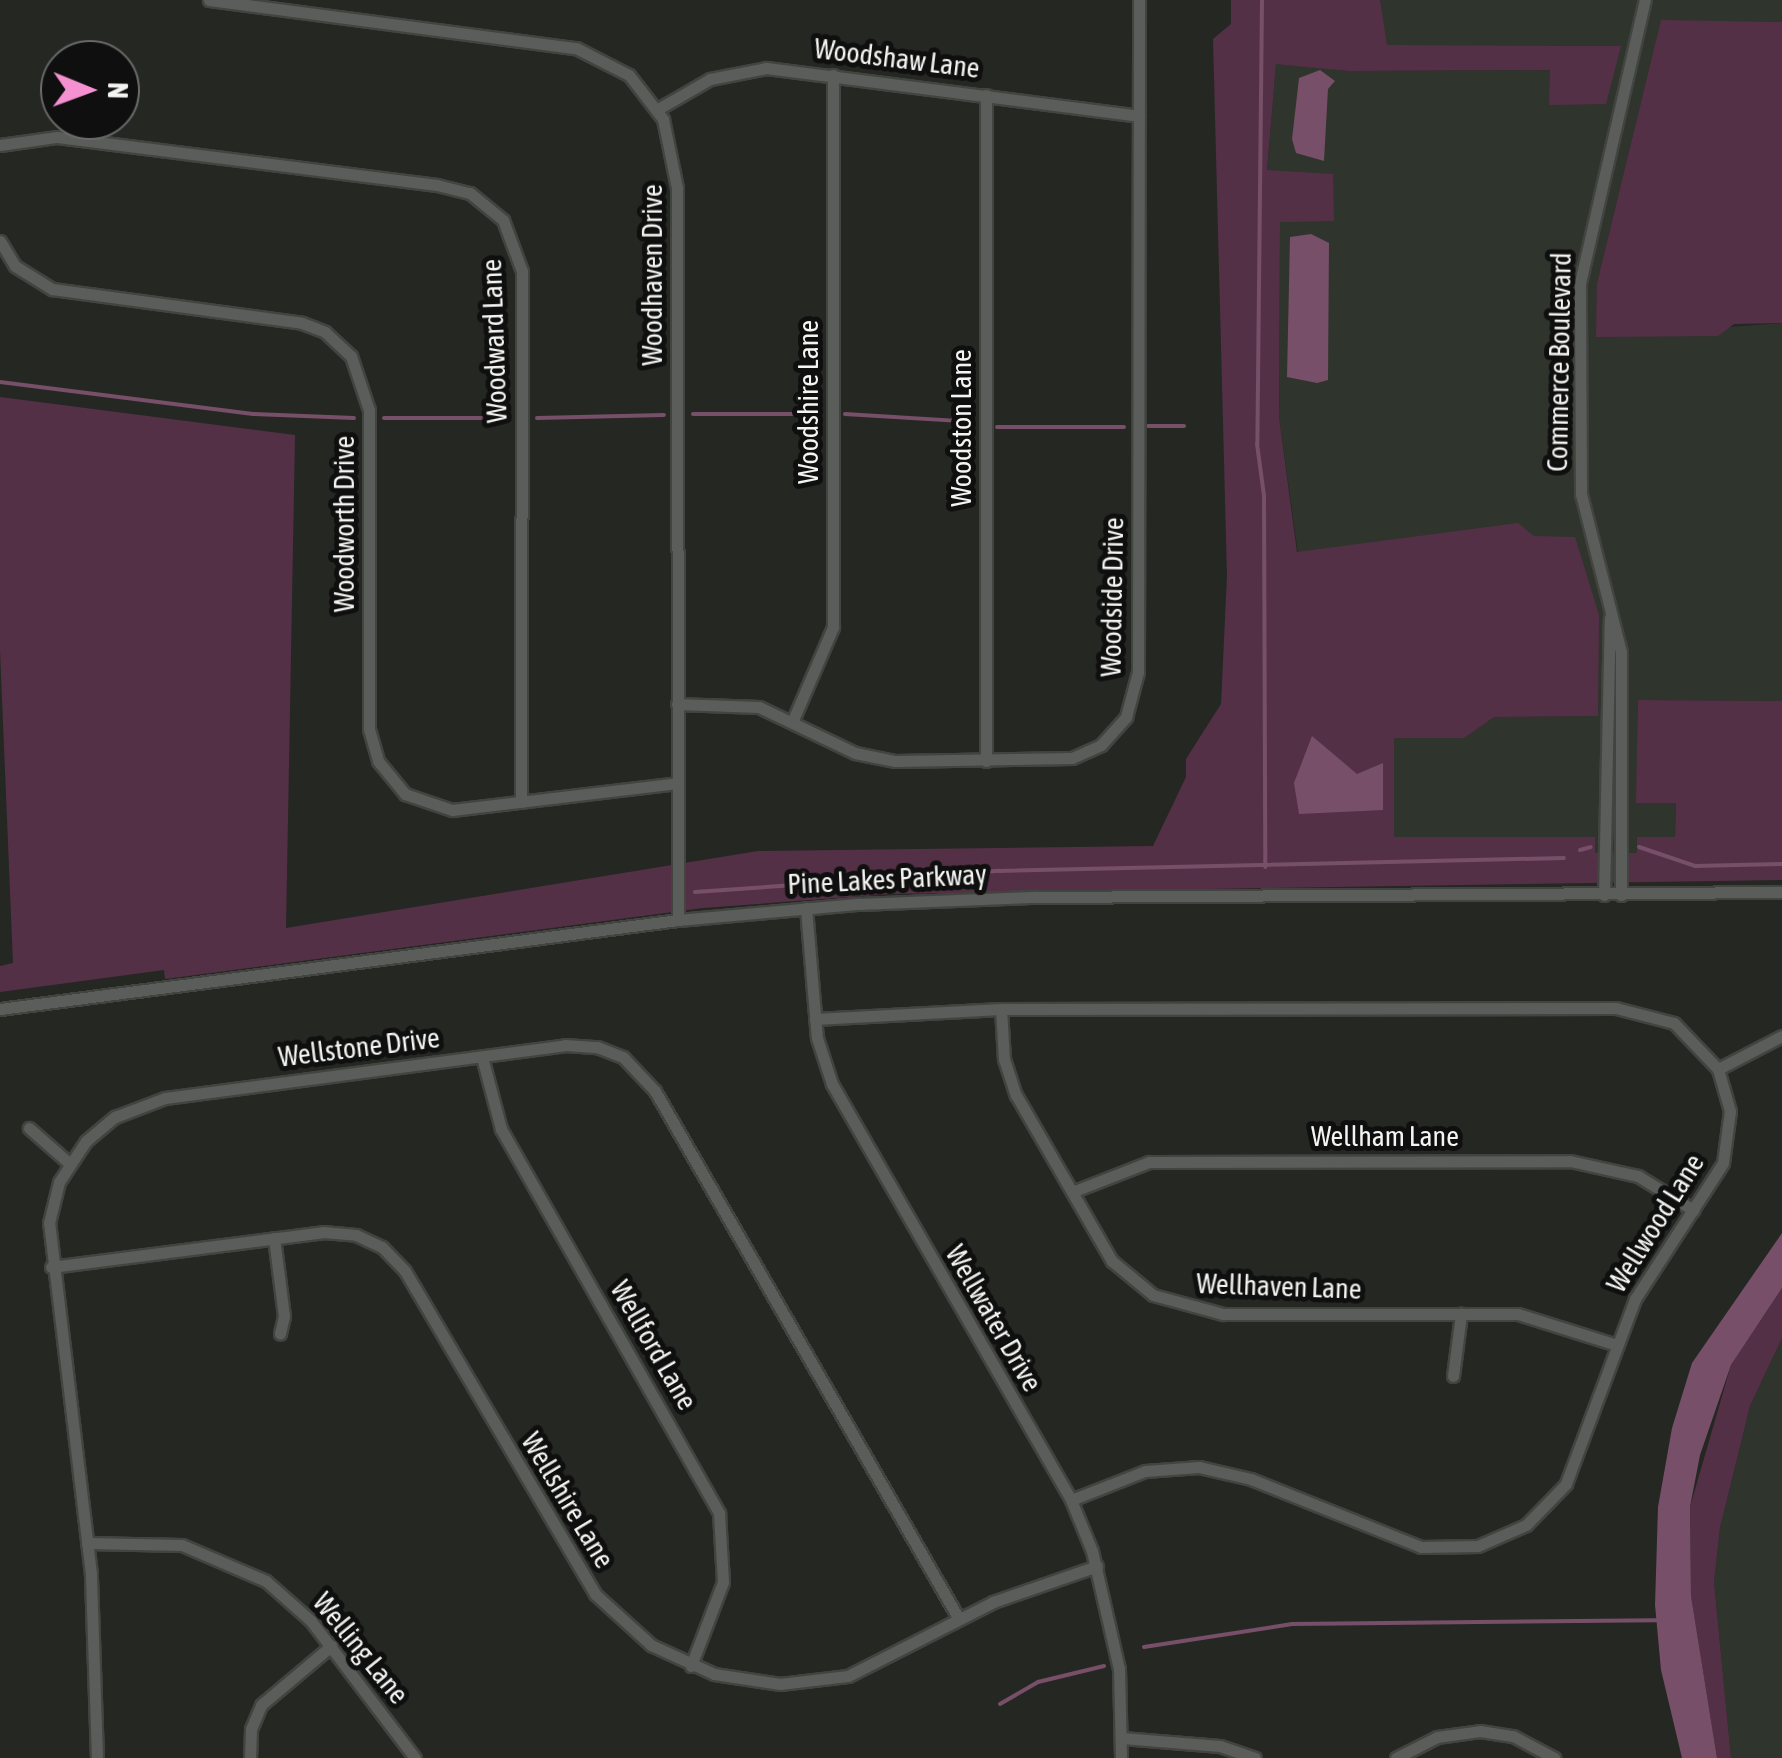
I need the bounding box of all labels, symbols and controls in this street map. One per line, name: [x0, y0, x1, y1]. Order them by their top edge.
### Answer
street label: Woodshaw Lane: [812, 31, 982, 85]
north arrow: [40, 40, 140, 140]
text: N: [102, 82, 134, 99]
street label: Woodhaven Drive: [635, 184, 669, 366]
street label: Commerce Boulevard: [1540, 252, 1578, 472]
street label: Woodward Lane: [474, 258, 514, 424]
street label: Woodshire Lane: [791, 320, 825, 484]
street label: Woodston Lane: [944, 349, 978, 507]
street label: Woodworth Drive: [327, 436, 361, 612]
street label: Woodside Drive: [1094, 517, 1130, 677]
street label: Pine Lakes Parkway: [786, 857, 988, 901]
street label: Wellstone Drive: [276, 1020, 442, 1074]
street label: Wellham Lane: [1311, 1119, 1459, 1153]
street label: Wellwood Lane: [1599, 1148, 1711, 1298]
street label: Wellwater Drive: [939, 1239, 1049, 1397]
street label: Wellhaven Lane: [1196, 1266, 1362, 1306]
street label: Wellford Lane: [604, 1274, 704, 1416]
street label: Wellshire Lane: [514, 1426, 622, 1574]
street label: Welling Lane: [306, 1586, 416, 1710]

